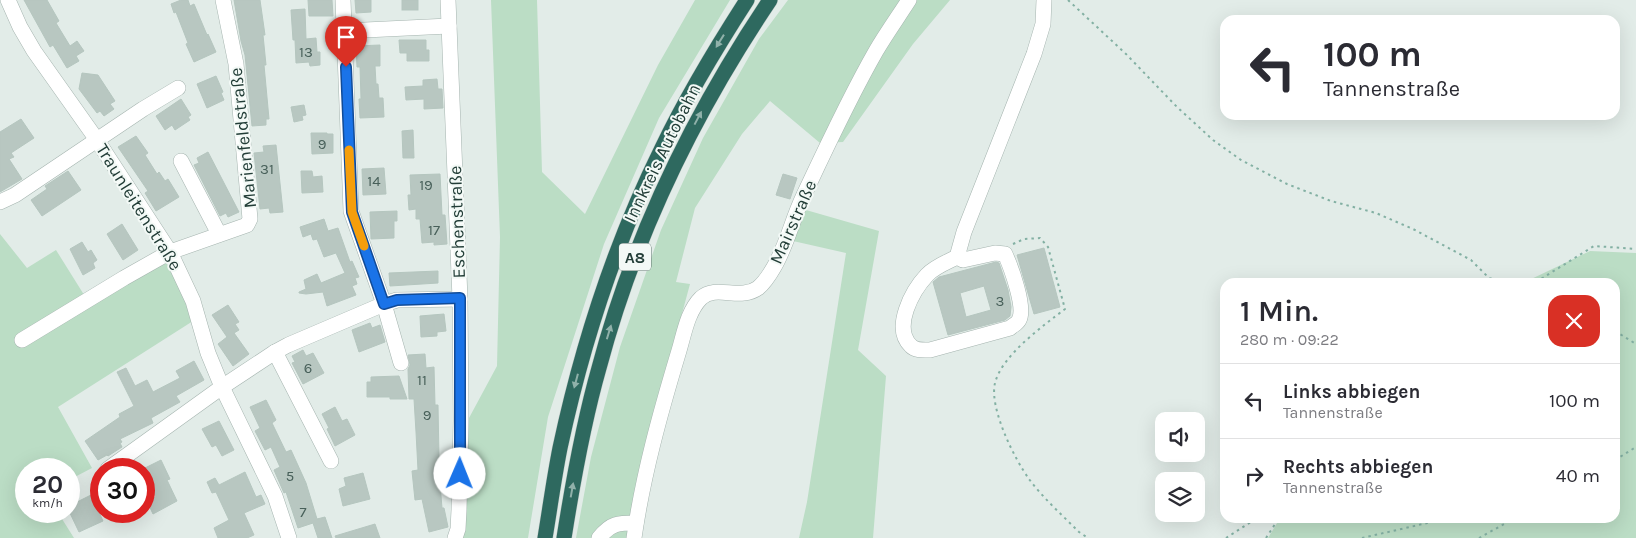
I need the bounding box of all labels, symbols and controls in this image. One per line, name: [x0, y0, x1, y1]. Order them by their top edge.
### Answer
pin: [325, 16, 367, 67]
icon: arrive: [332, 23, 360, 51]
text: 100 m: [1323, 34, 1422, 75]
one-way arrow: [716, 35, 725, 48]
icon: left: [1240, 35, 1305, 100]
house number: 13: [299, 43, 313, 61]
street label: Marienfeldstraße: [225, 67, 261, 209]
text: Tannenstraße: [1323, 76, 1460, 102]
street label: Innkreis Autobahn: [619, 80, 705, 226]
one-way arrow: [694, 110, 702, 125]
house number: 9: [318, 135, 326, 153]
street label: Traunleitenstraße: [91, 140, 187, 274]
house number: 31: [260, 160, 274, 178]
street label: Eschenstraße: [444, 165, 470, 279]
house number: 14: [367, 172, 381, 190]
house number: 19: [419, 176, 433, 194]
street label: Mairstraße: [765, 176, 821, 268]
house number: 17: [428, 221, 440, 239]
road number: A8: [619, 243, 651, 270]
house number: 3: [996, 292, 1004, 310]
text: 1 Min.: [1240, 293, 1318, 329]
button: close: [1548, 295, 1600, 347]
one-way arrow: [606, 324, 614, 339]
text: 280 m · 09:22: [1240, 330, 1339, 349]
house number: 6: [304, 359, 312, 377]
house number: 11: [417, 371, 427, 389]
one-way arrow: [572, 374, 580, 389]
text: Links abbiegen: [1283, 381, 1420, 403]
icon: left: [1240, 387, 1268, 415]
text: 100 m: [1549, 390, 1600, 412]
text: Tannenstraße: [1283, 403, 1383, 422]
house number: 9: [423, 406, 431, 424]
map controls: [1155, 412, 1205, 522]
button: sound: [1155, 412, 1205, 462]
position arrow: [433, 447, 485, 499]
text: Rechts abbiegen: [1283, 456, 1433, 478]
speed limit sign: 30: [90, 458, 155, 523]
icon: right: [1240, 462, 1268, 490]
text: 40 m: [1556, 465, 1600, 487]
house number: 5: [286, 467, 294, 485]
text: 20: [32, 470, 63, 499]
button: layers: [1155, 472, 1205, 522]
text: Tannenstraße: [1283, 478, 1383, 497]
one-way arrow: [568, 482, 576, 498]
text: km/h: [32, 496, 63, 510]
house number: 7: [299, 503, 307, 521]

